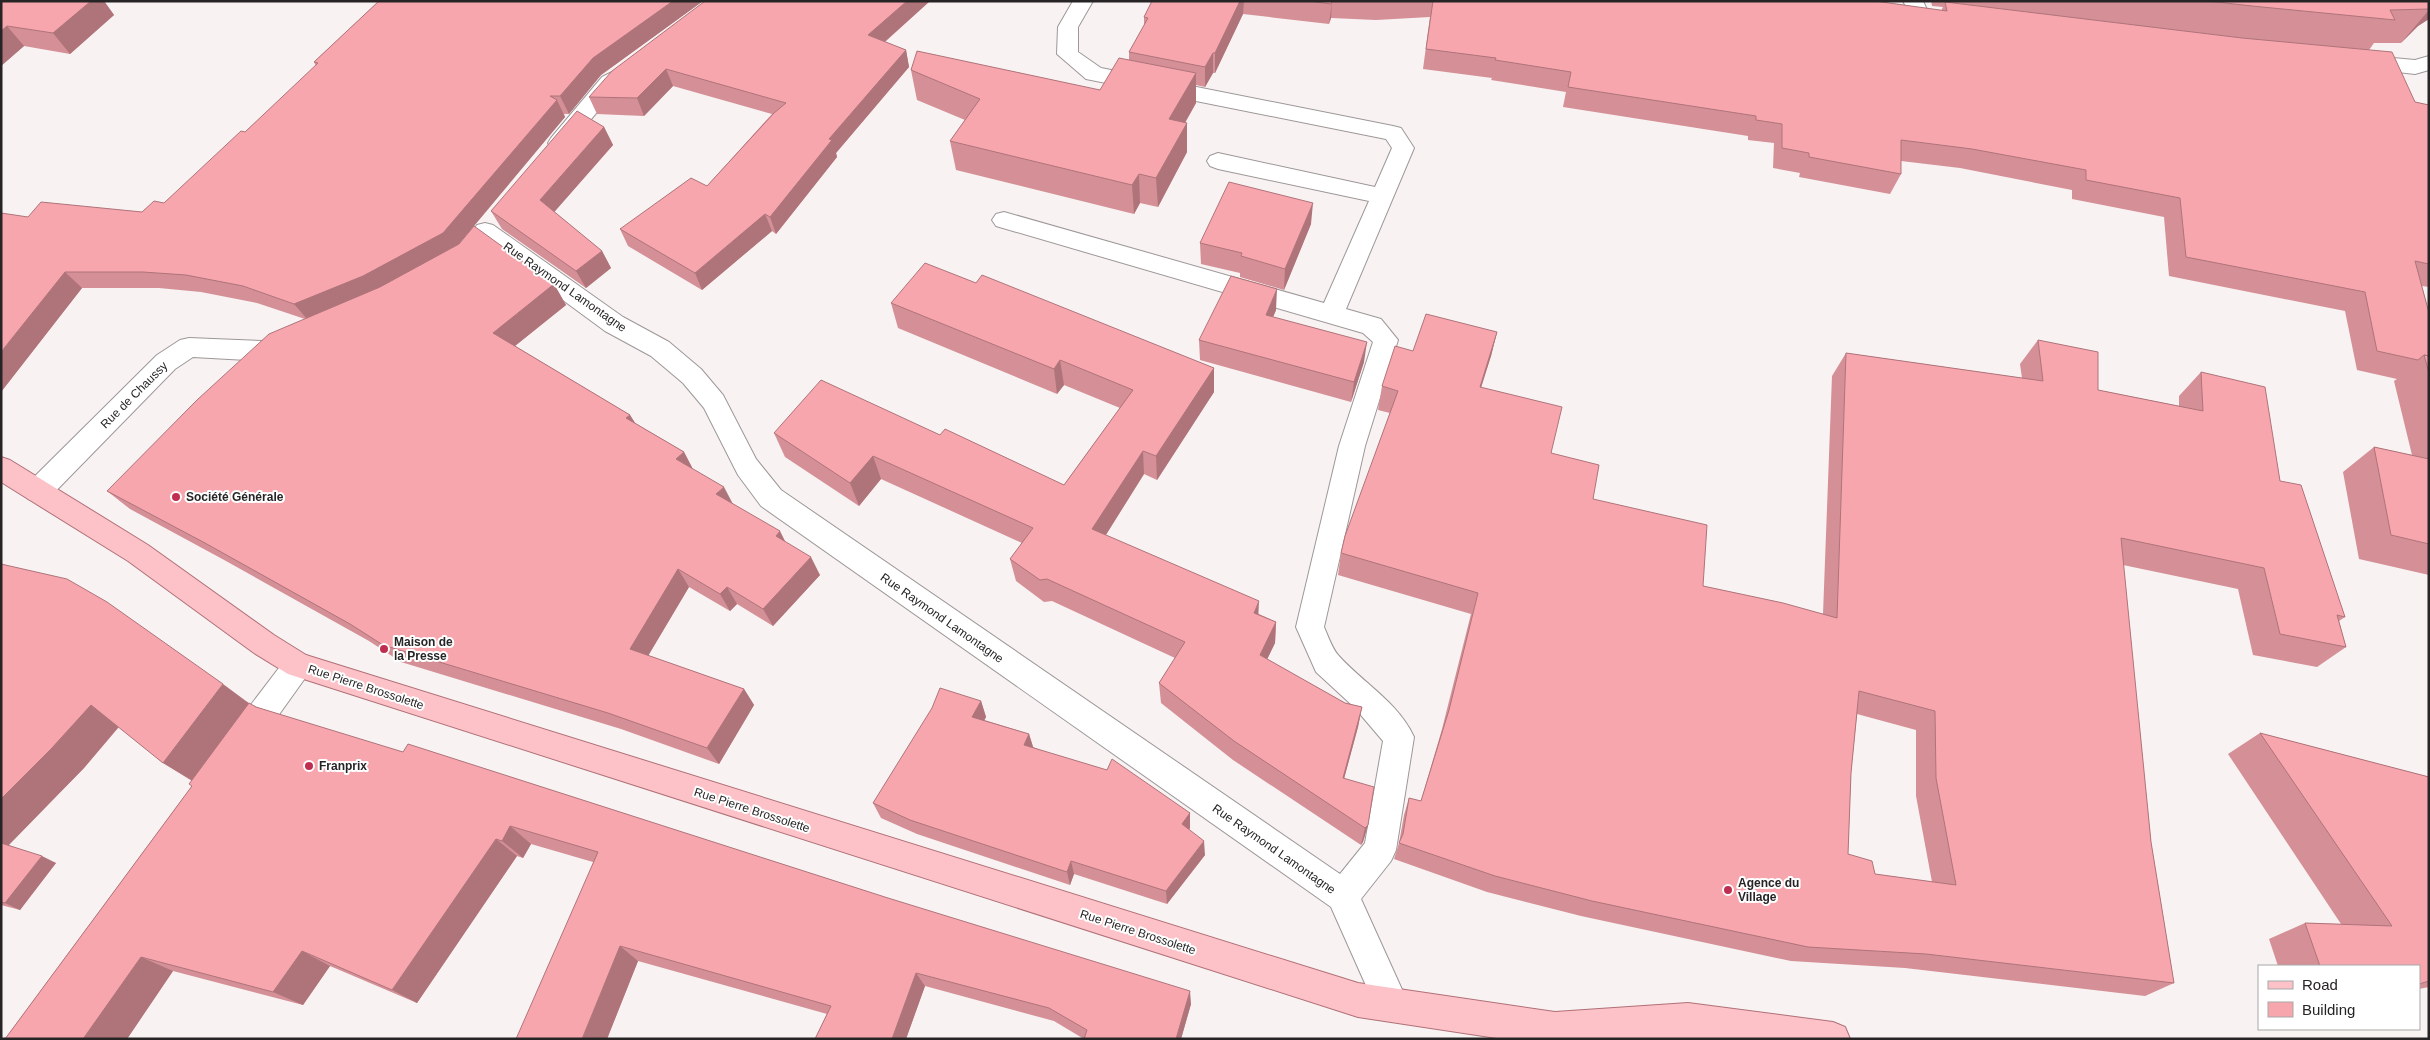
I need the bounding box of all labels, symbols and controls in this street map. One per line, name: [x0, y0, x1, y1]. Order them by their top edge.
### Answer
street label: Rue Raymond Lamontagne: [501, 239, 629, 335]
street label: Rue de Chaussy: [98, 359, 170, 431]
place label: Société Générale: [186, 490, 284, 504]
marker: Société Générale: [170, 491, 182, 503]
street label: Rue Raymond Lamontagne: [878, 570, 1006, 666]
place label: Maison de la Presse: [394, 635, 453, 663]
marker: Maison de la Presse: [378, 643, 390, 655]
street label: Rue Pierre Brossolette: [306, 662, 426, 712]
place label: Franprix: [319, 759, 367, 773]
marker: Franprix: [303, 760, 315, 772]
street label: Rue Pierre Brossolette: [692, 785, 812, 835]
street label: Rue Raymond Lamontagne: [1210, 801, 1338, 897]
place label: Agence du Village: [1738, 876, 1799, 904]
marker: Agence du Village: [1722, 884, 1734, 896]
street label: Rue Pierre Brossolette: [1078, 907, 1198, 957]
legend: [2258, 965, 2420, 1030]
text: Road: [2302, 976, 2338, 993]
text: Building: [2302, 1001, 2355, 1018]

